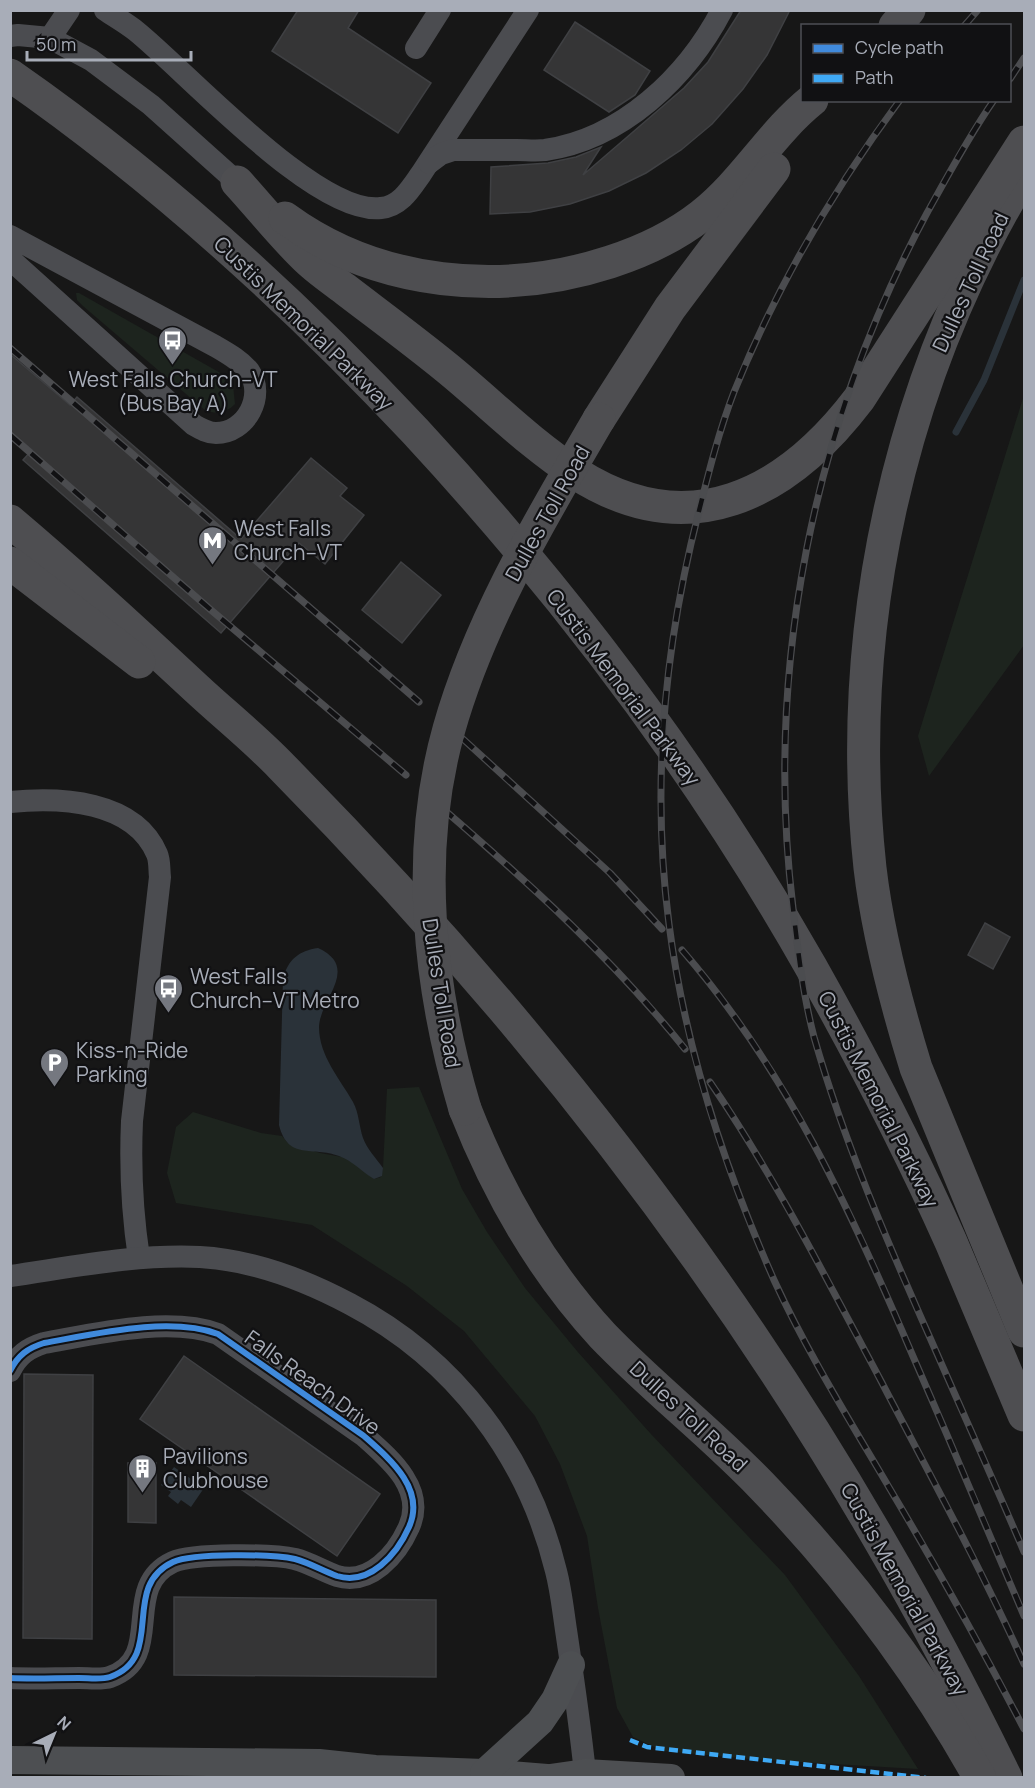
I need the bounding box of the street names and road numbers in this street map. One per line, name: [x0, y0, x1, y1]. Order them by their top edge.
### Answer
street label: Dulles Toll Road: [925, 208, 1015, 356]
street label: Custis Memorial Parkway: [208, 230, 400, 416]
street label: Dulles Toll Road: [498, 440, 596, 586]
street label: Custis Memorial Parkway: [541, 583, 707, 791]
street label: Dulles Toll Road: [416, 916, 468, 1070]
street label: Custis Memorial Parkway: [812, 986, 946, 1212]
street label: Falls Reach Drive: [240, 1323, 386, 1441]
street label: Dulles Toll Road: [624, 1354, 754, 1478]
street label: Custis Memorial Parkway: [835, 1477, 975, 1701]

